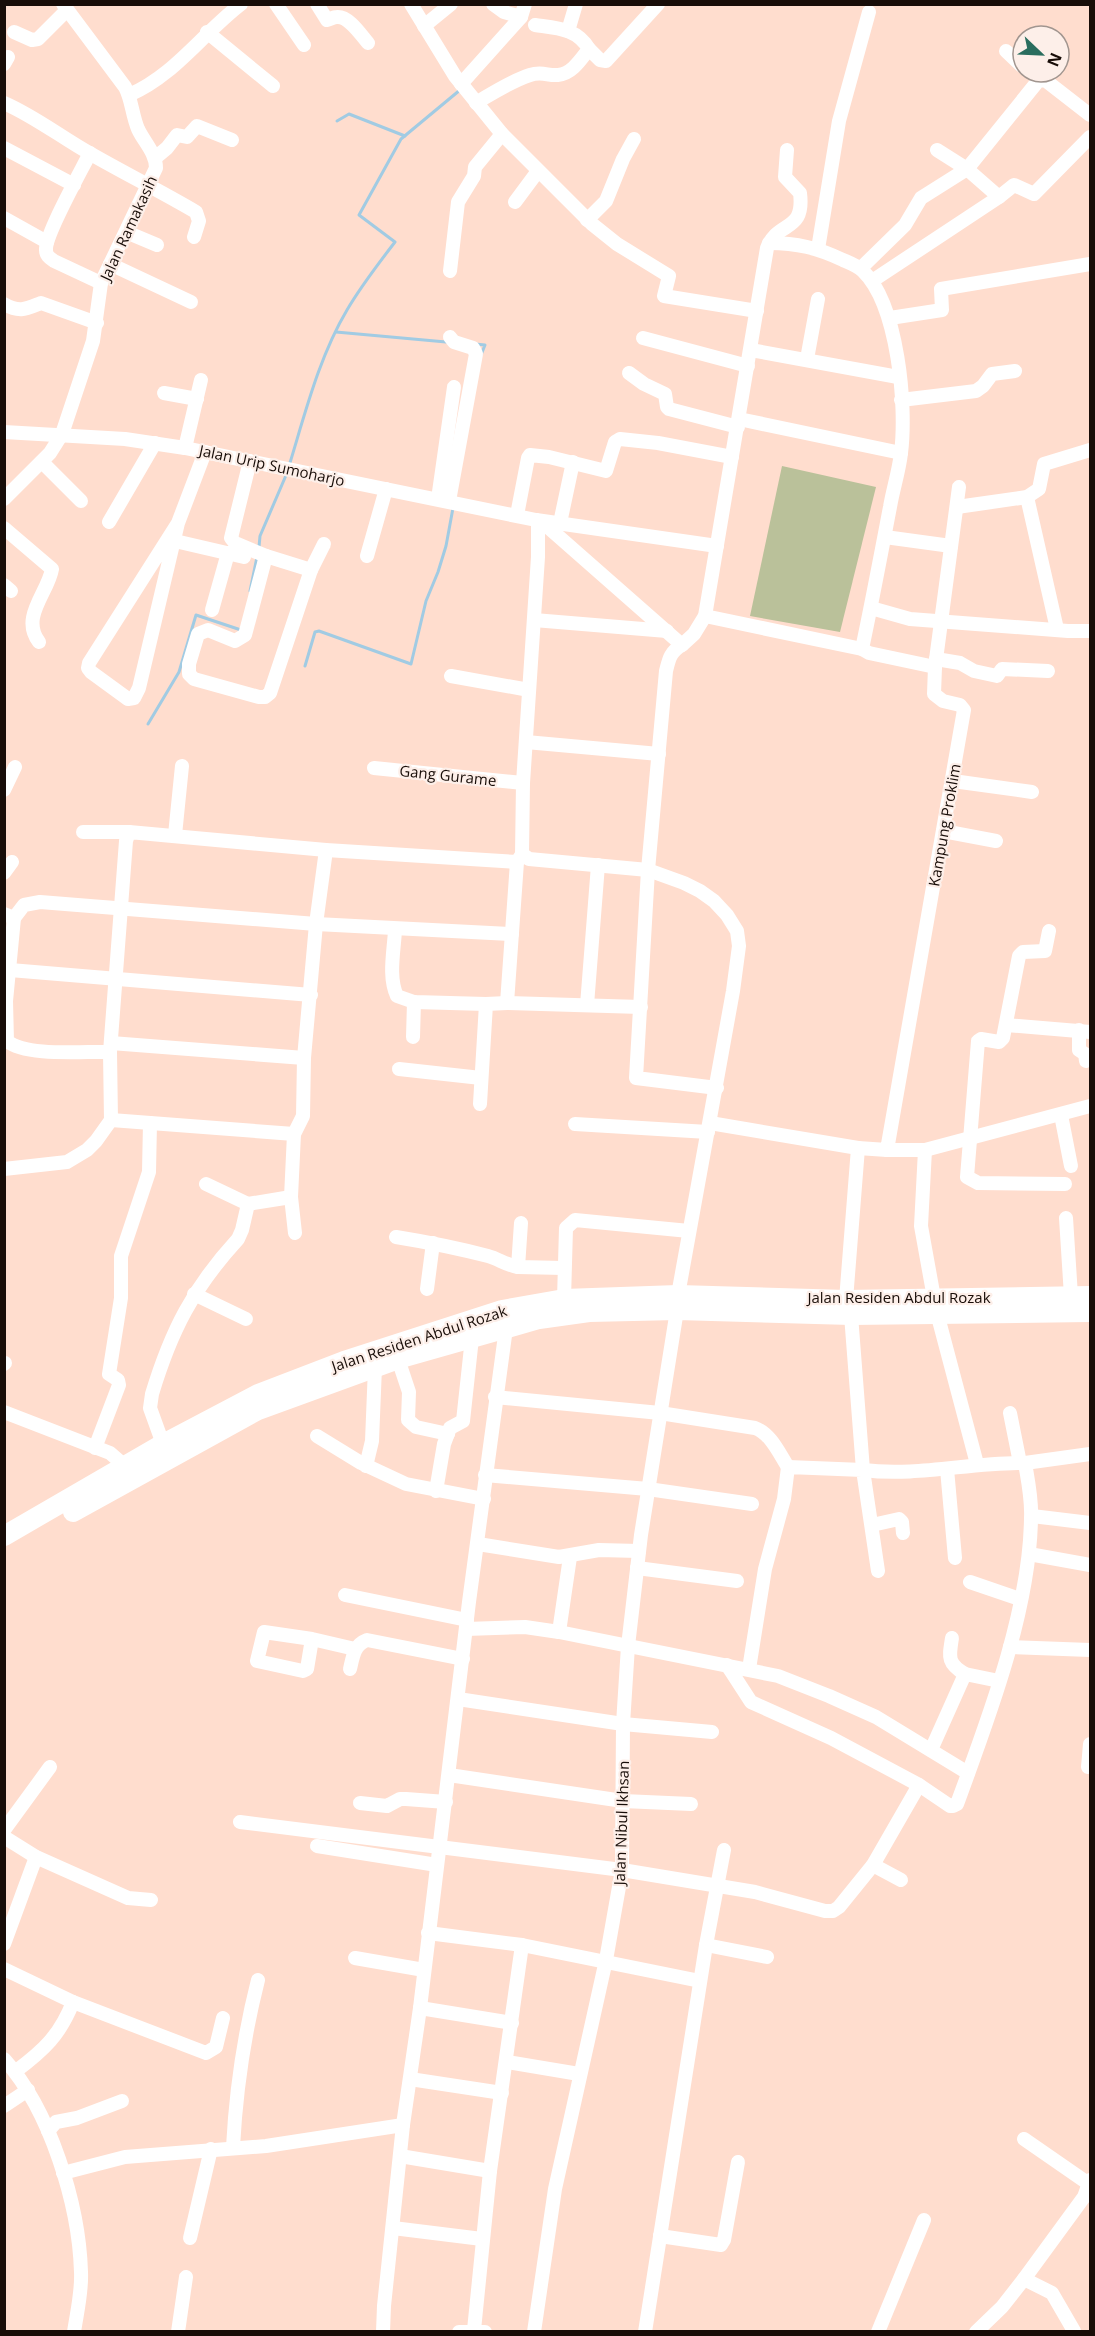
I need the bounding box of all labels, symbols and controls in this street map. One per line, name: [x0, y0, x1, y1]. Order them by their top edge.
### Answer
north arrow: [1011, 24, 1071, 84]
text: N: [1042, 50, 1067, 70]
street label: Jalan Ramakasih: [94, 172, 161, 286]
street label: Jalan Urip Sumoharjo: [195, 439, 347, 490]
street label: Gang Gurame: [399, 760, 497, 790]
street label: Kampung Proklim: [923, 762, 965, 888]
street label: Jalan Residen Abdul Rozak: [805, 1287, 991, 1307]
street label: Jalan Residen Abdul Rozak: [327, 1300, 509, 1376]
street label: Jalan Nibul Ikhsan: [609, 1760, 633, 1888]

